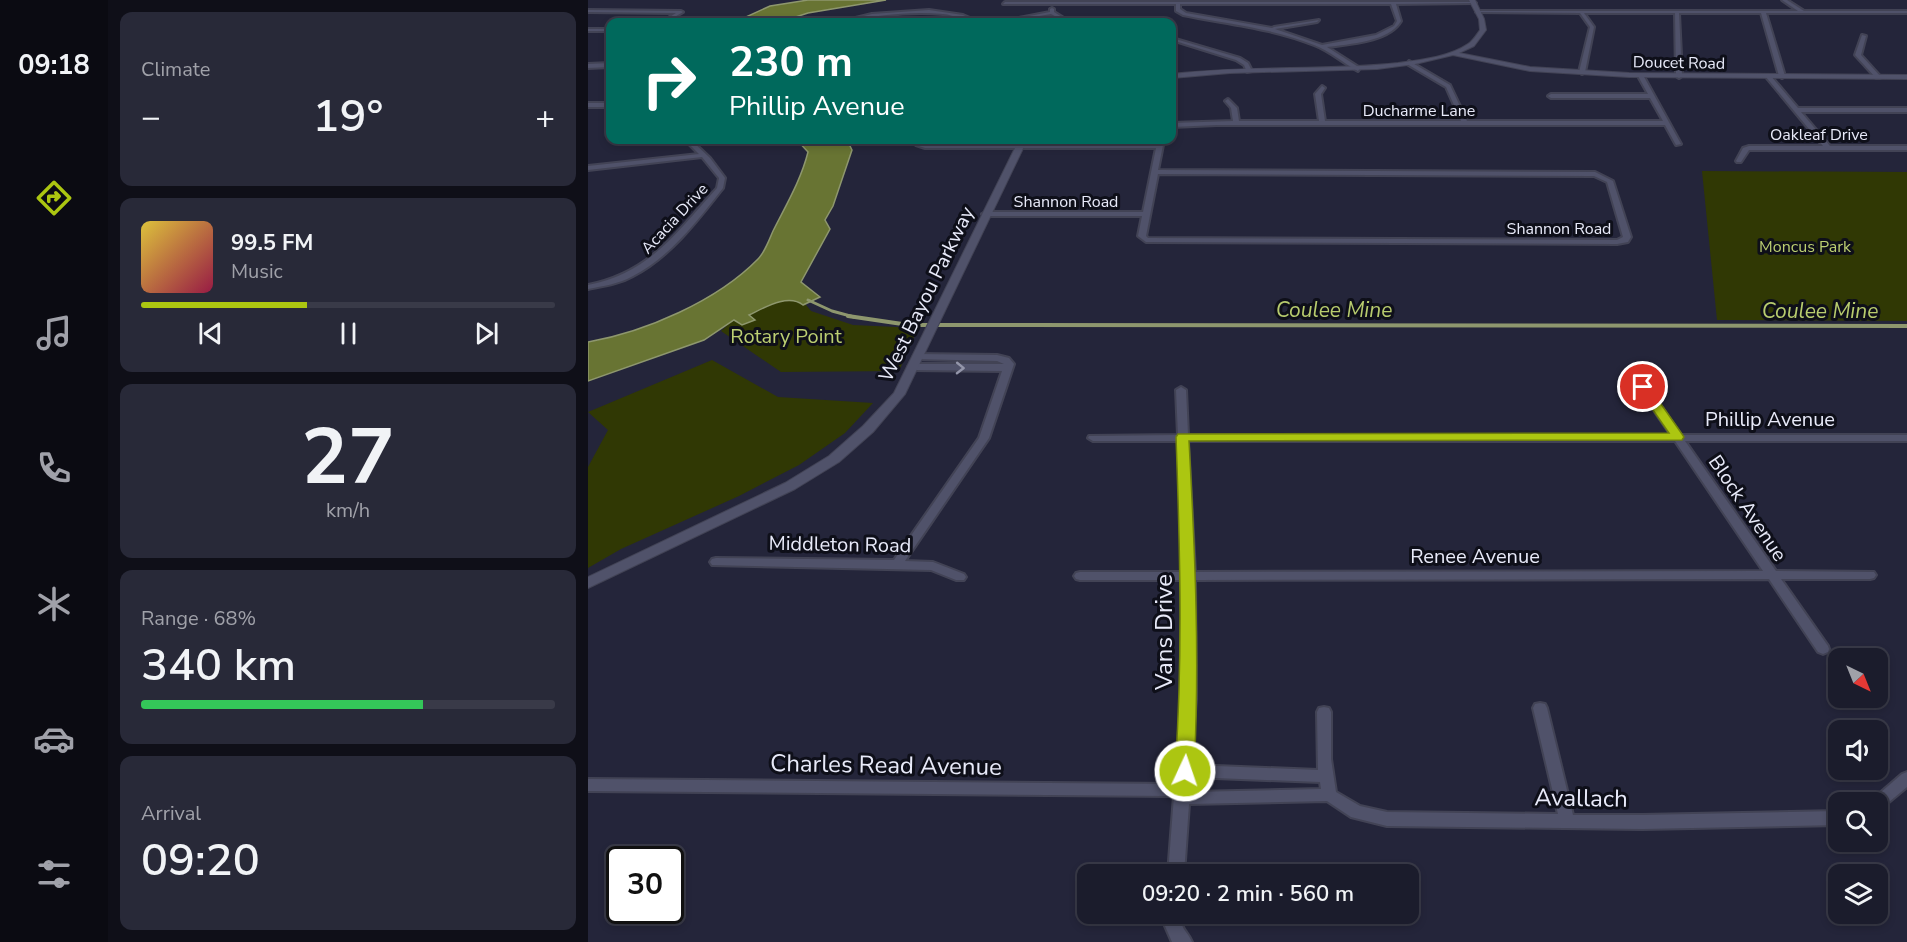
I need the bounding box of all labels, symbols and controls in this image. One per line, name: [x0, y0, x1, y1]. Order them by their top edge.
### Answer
text: 230 m: [729, 34, 853, 91]
icon: right: [630, 42, 708, 120]
text: 09:18: [18, 47, 90, 84]
street label: Doucet Road: [1633, 51, 1725, 75]
text: Climate: [141, 56, 210, 83]
text: 19°: [313, 86, 383, 147]
text: Phillip Avenue: [729, 88, 905, 125]
text: −: [141, 95, 161, 140]
text: +: [535, 95, 555, 140]
street label: Ducharme Lane: [1363, 100, 1475, 122]
street label: Oakleaf Drive: [1770, 124, 1868, 146]
icon: directions: [33, 177, 75, 219]
street label: Acacia Drive: [636, 179, 713, 259]
street label: Shannon Road: [1014, 191, 1118, 213]
street label: West Bayou Parkway: [872, 201, 981, 386]
street label: Shannon Road: [1507, 218, 1611, 240]
text: 99.5 FM: [231, 228, 313, 258]
park label: Moncus Park: [1759, 236, 1852, 258]
text: Music: [231, 258, 283, 285]
water label: Coulee Mine: [1276, 296, 1392, 324]
water label: Coulee Mine: [1762, 297, 1878, 325]
icon: music: [33, 312, 75, 354]
icon: previous: [194, 317, 227, 350]
icon: pause: [332, 317, 365, 350]
icon: next: [470, 317, 503, 350]
park label: Rotary Point: [730, 323, 843, 350]
one-way arrow: [956, 361, 965, 374]
pin: [1617, 361, 1668, 412]
icon: arrive: [1626, 370, 1659, 403]
text: 27: [301, 404, 395, 511]
street label: Phillip Avenue: [1705, 406, 1835, 433]
icon: phone: [33, 447, 75, 489]
street label: Block Avenue: [1702, 450, 1793, 567]
text: km/h: [326, 497, 370, 524]
street label: Middleton Road: [768, 530, 912, 559]
street label: Renee Avenue: [1410, 543, 1540, 570]
street label: Vans Drive: [1148, 574, 1180, 691]
icon: climate: [33, 583, 75, 625]
text: Range · 68%: [141, 605, 256, 632]
text: 340 km: [141, 635, 296, 696]
north arrow: [1828, 648, 1888, 708]
map controls: [1828, 648, 1888, 924]
icon: car: [33, 718, 75, 760]
button: sound: [1828, 720, 1888, 780]
position arrow: [1153, 739, 1217, 803]
street label: Charles Read Avenue: [770, 747, 1002, 783]
street label: Avallach: [1534, 781, 1628, 815]
button: search: [1828, 792, 1888, 852]
text: Arrival: [141, 800, 201, 827]
text: 09:20: [141, 830, 260, 891]
speed limit sign: 30: [606, 846, 684, 924]
icon: filters: [33, 853, 75, 895]
button: layers: [1828, 864, 1888, 924]
text: 09:20 · 2 min · 560 m: [1142, 879, 1354, 909]

